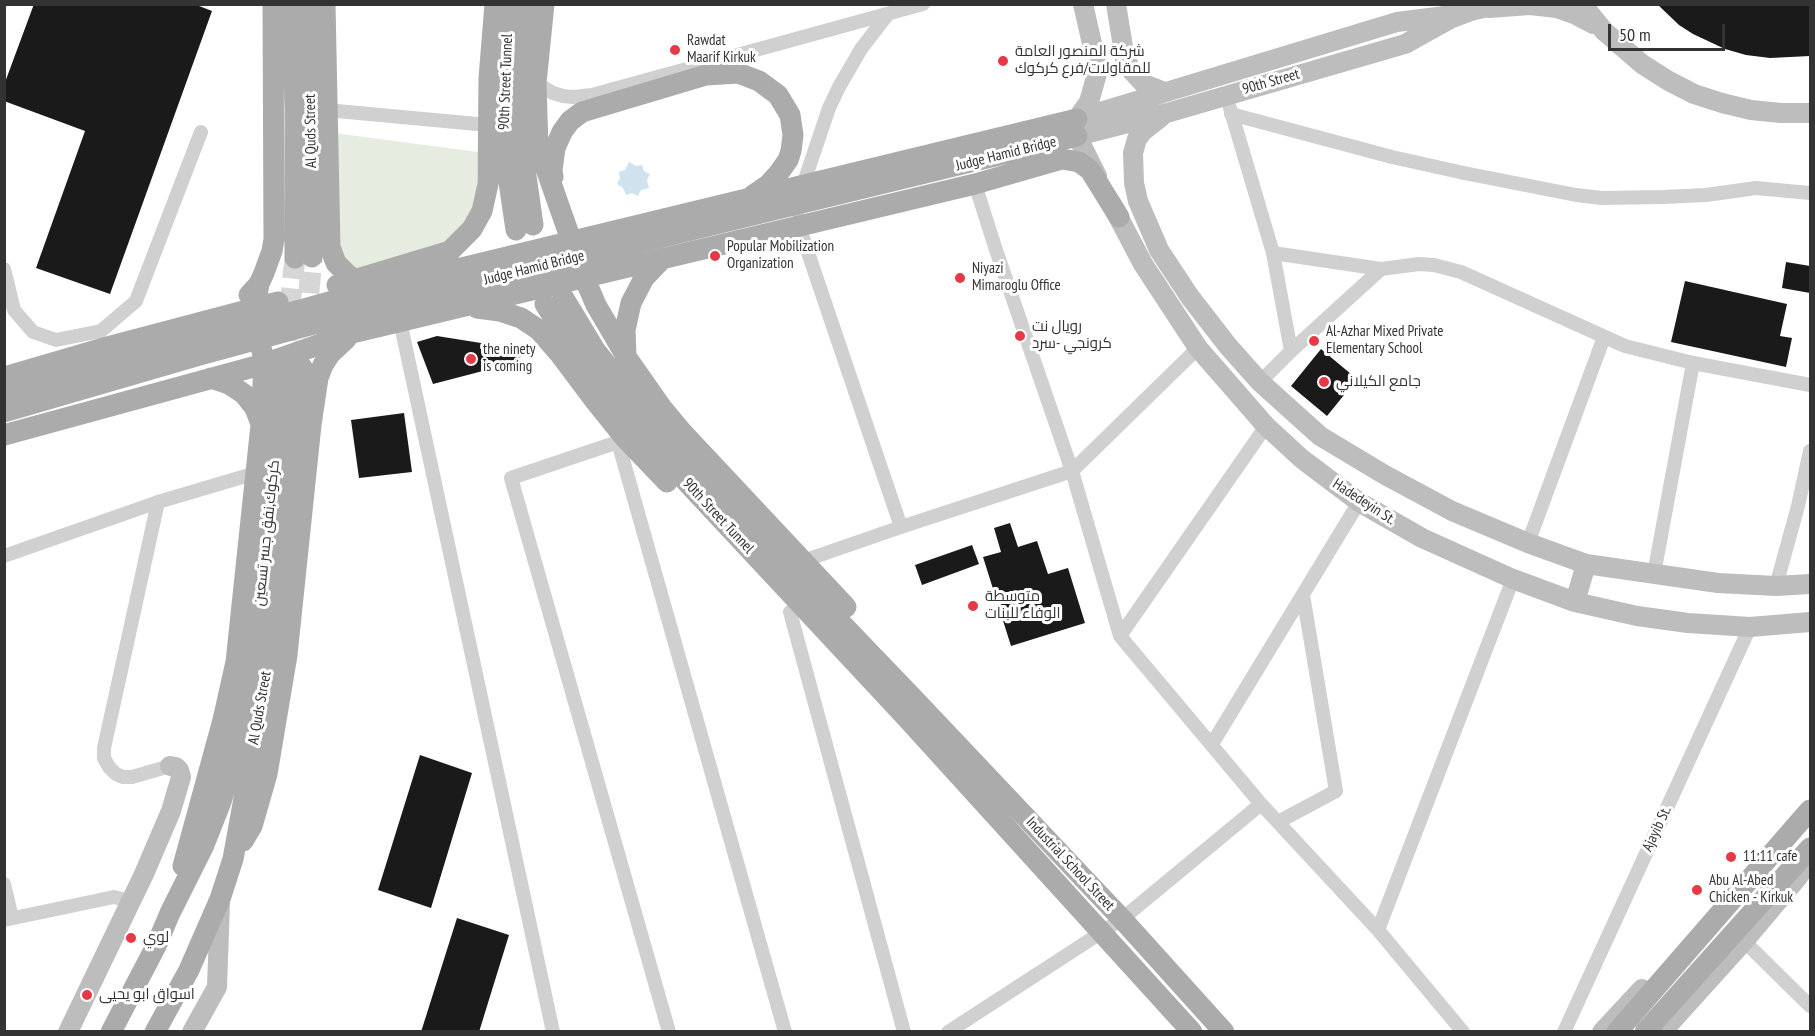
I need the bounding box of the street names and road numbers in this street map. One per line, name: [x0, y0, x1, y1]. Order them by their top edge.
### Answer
street label: 90th Street Tunnel: [495, 33, 517, 131]
street label: 90th Street: [1240, 65, 1302, 99]
street label: Al Quds Street: [301, 94, 321, 168]
street label: Judge Hamid Bridge: [954, 133, 1058, 175]
street label: Judge Hamid Bridge: [482, 247, 586, 289]
street label: كركوك,نفق جسر تسعين: [250, 459, 284, 607]
street label: 90th Street Tunnel: [679, 475, 757, 557]
street label: Hadedeyin St.: [1329, 475, 1399, 529]
street label: Al Quds Street: [245, 670, 275, 746]
street label: Ajayib St.: [1639, 803, 1675, 855]
street label: Industrial School Street: [1022, 813, 1118, 915]

